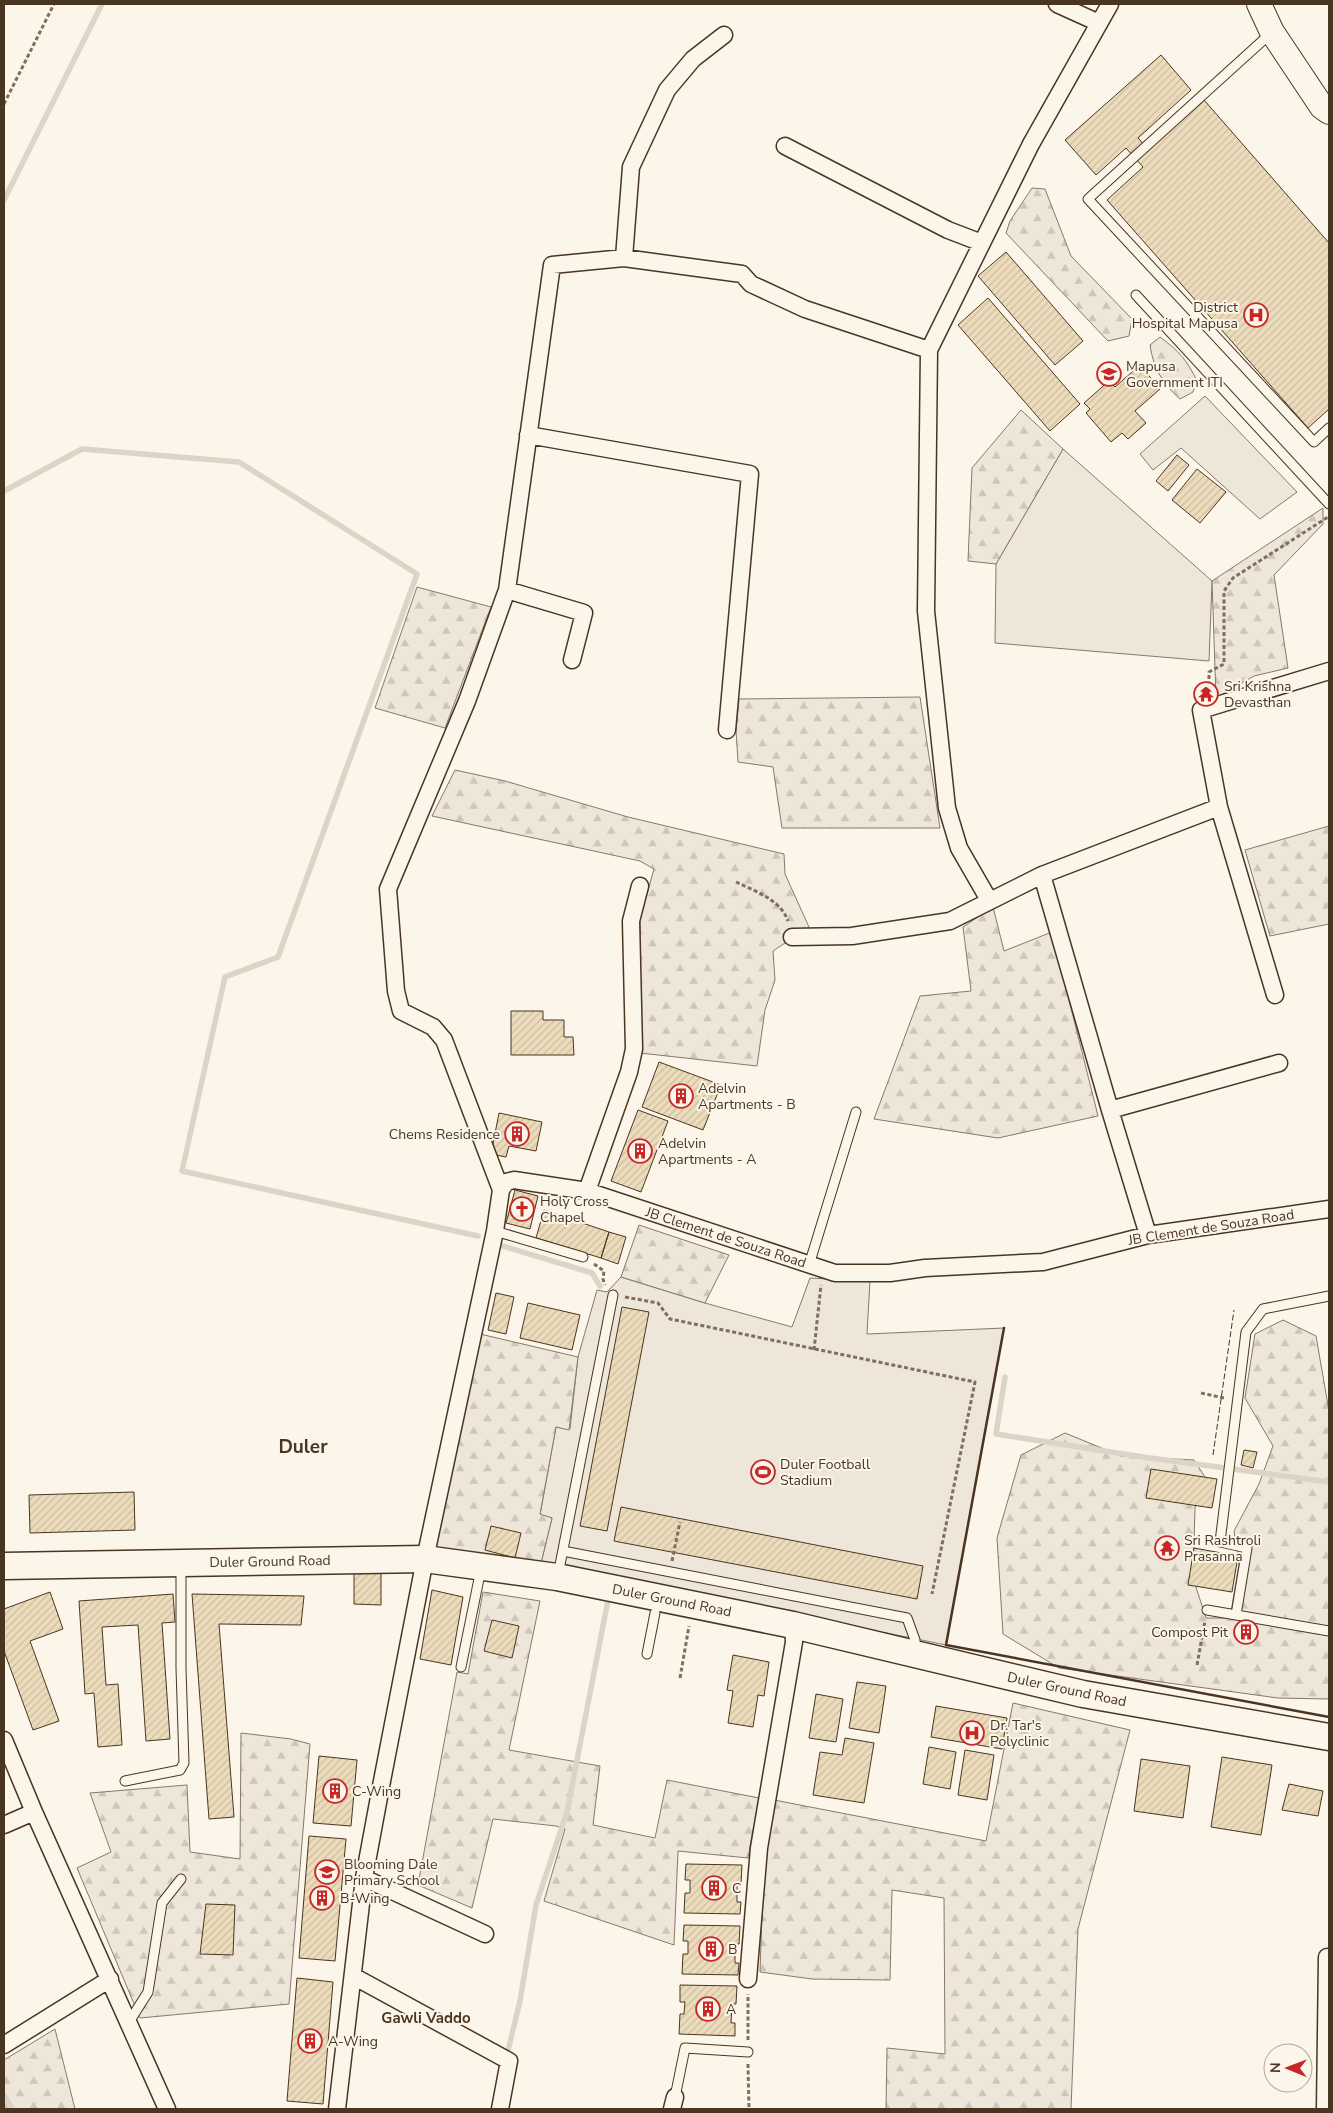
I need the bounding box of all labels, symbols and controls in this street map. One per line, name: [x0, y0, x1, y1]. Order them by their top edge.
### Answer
place label: District Hospital Mapusa: [1132, 298, 1238, 333]
hospital icon: District Hospital Mapusa: [1243, 302, 1269, 328]
place label: Mapusa Government ITI: [1126, 357, 1223, 392]
school or university icon: Mapusa Government ITI: [1096, 361, 1122, 387]
place label: Sri Krishna Devasthan: [1224, 677, 1292, 712]
temple icon: Sri Krishna Devasthan: [1193, 681, 1219, 707]
place label: Adelvin Apartments - B: [698, 1079, 796, 1114]
building icon: Adelvin Apartments - B: [668, 1083, 694, 1109]
building icon: Chems Residence: [504, 1121, 530, 1147]
place label: Chems Residence: [389, 1125, 500, 1144]
place label: Adelvin Apartments - A: [658, 1134, 756, 1169]
building icon: Adelvin Apartments - A: [627, 1138, 653, 1164]
place label: Holy Cross Chapel: [540, 1192, 609, 1227]
church icon: Holy Cross Chapel: [509, 1196, 535, 1222]
street label: JB Clement de Souza Road: [642, 1202, 809, 1272]
street label: JB Clement de Souza Road: [1126, 1205, 1295, 1250]
district label: Duler: [278, 1434, 328, 1460]
place label: Duler Football Stadium: [780, 1455, 871, 1490]
sports icon: Duler Football Stadium: [750, 1459, 776, 1485]
place label: Sri Rashtroli Prasanna: [1184, 1531, 1261, 1566]
temple icon: Sri Rashtroli Prasanna: [1154, 1535, 1180, 1561]
street label: Duler Ground Road: [209, 1551, 331, 1572]
street label: Duler Ground Road: [611, 1580, 733, 1621]
building icon: Compost Pit: [1233, 1619, 1259, 1645]
place label: Compost Pit: [1151, 1623, 1228, 1642]
street label: Duler Ground Road: [1006, 1668, 1128, 1711]
place label: Dr. Tar's Polyclinic: [990, 1716, 1049, 1751]
hospital icon: Dr. Tar's Polyclinic: [959, 1720, 985, 1746]
building icon: C-Wing: [322, 1778, 348, 1804]
place label: C-Wing: [352, 1782, 401, 1801]
place label: Blooming Dale Primary School: [344, 1855, 440, 1890]
school or university icon: Blooming Dale Primary School: [314, 1859, 340, 1885]
building icon: C: [701, 1875, 727, 1901]
place label: C: [732, 1879, 741, 1898]
building icon: B-Wing: [309, 1885, 335, 1911]
place label: B-Wing: [340, 1889, 390, 1908]
building icon: B: [698, 1936, 724, 1962]
place label: B: [728, 1940, 737, 1959]
building icon: A: [695, 1996, 721, 2022]
place label: A: [726, 2000, 736, 2019]
district label: Gawli Vaddo: [381, 2008, 471, 2028]
building icon: A-Wing: [297, 2028, 323, 2054]
place label: A-Wing: [328, 2032, 378, 2051]
north arrow: [1263, 2043, 1313, 2093]
text: N: [1266, 2062, 1285, 2073]

